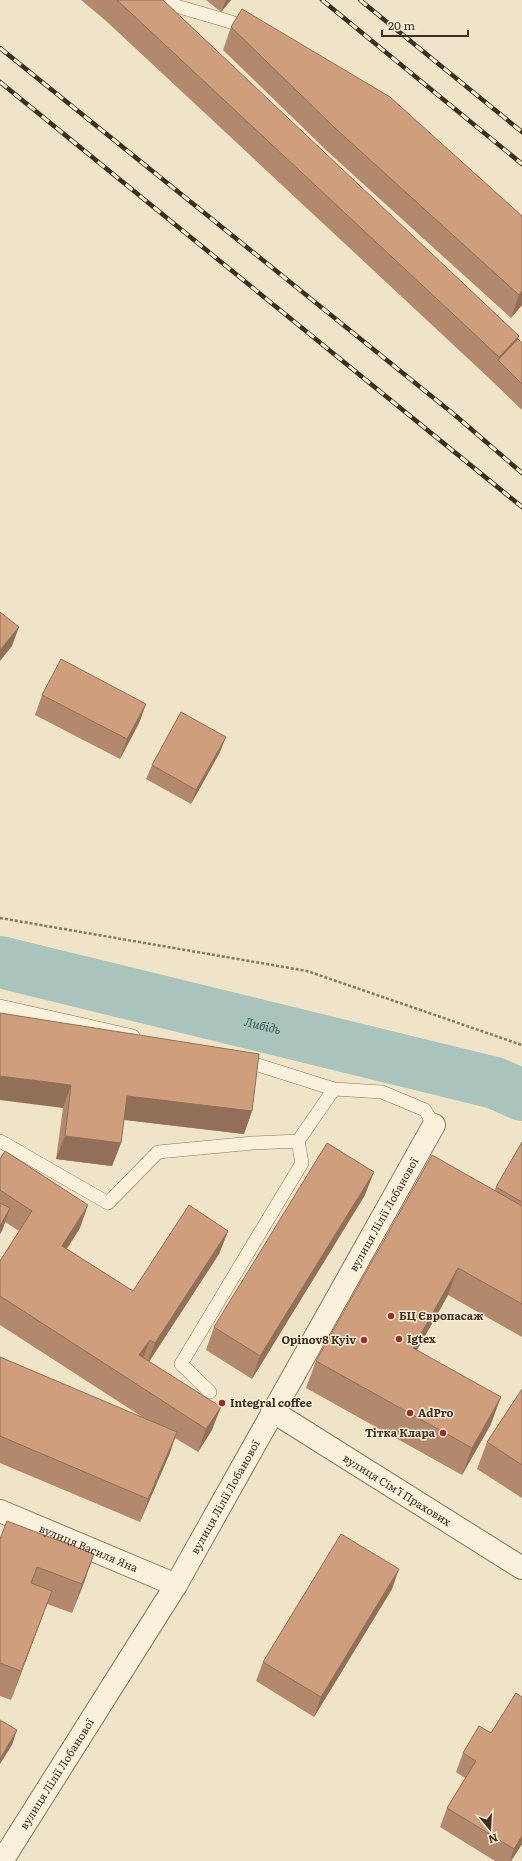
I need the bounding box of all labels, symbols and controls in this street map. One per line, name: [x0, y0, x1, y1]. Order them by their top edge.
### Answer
scale bar: [382, 12, 468, 38]
text: 20 m: [388, 16, 415, 34]
water label: Либідь: [242, 1012, 283, 1038]
street label: вулиця Лілії Лобанової: [344, 1154, 421, 1274]
place label: БЦ Європасаж: [399, 1307, 484, 1323]
marker: БЦ Європасаж: [386, 1311, 396, 1321]
place label: Igtex: [407, 1330, 436, 1346]
place label: Opinov8 Kyiv: [281, 1331, 356, 1347]
marker: Igtex: [394, 1334, 404, 1344]
marker: Opinov8 Kyiv: [359, 1335, 369, 1345]
place label: Integral coffee: [230, 1394, 312, 1410]
marker: Integral coffee: [217, 1398, 227, 1408]
place label: AdPro: [418, 1404, 454, 1420]
marker: AdPro: [405, 1408, 415, 1418]
place label: Тітка Клара: [365, 1424, 436, 1440]
marker: Тітка Клара: [438, 1428, 448, 1438]
street label: вулиця Лілії Лобанової: [186, 1436, 263, 1557]
street label: вулиця Сімʼї Прахових: [340, 1449, 455, 1529]
street label: вулиця Василя Яна: [37, 1519, 141, 1575]
street label: вулиця Лілії Лобанової: [15, 1714, 97, 1832]
north arrow: [470, 1809, 510, 1849]
text: N: [487, 1830, 500, 1848]

